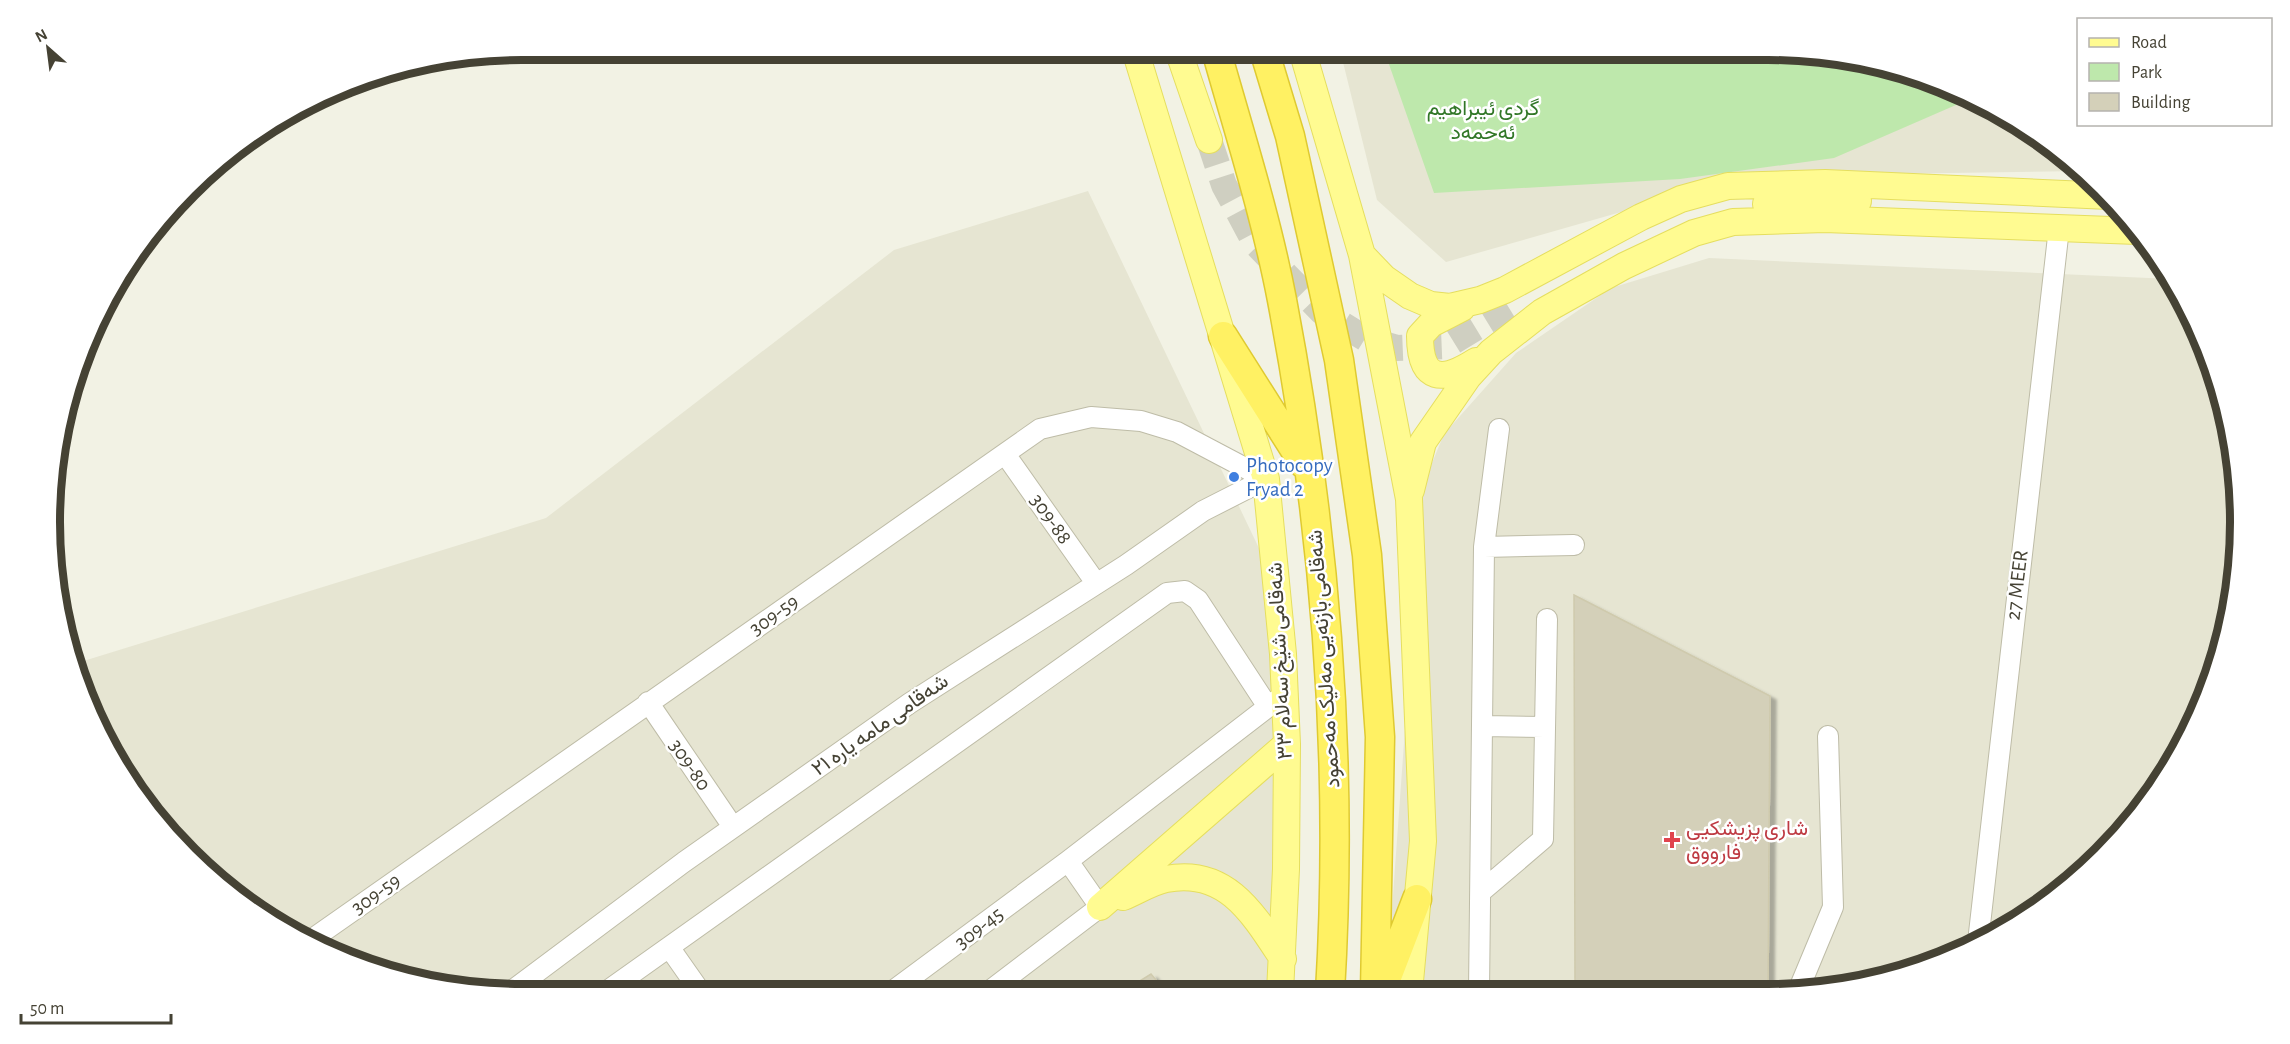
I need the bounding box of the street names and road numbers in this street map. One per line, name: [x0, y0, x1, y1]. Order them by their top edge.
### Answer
street label: 309-88: [1026, 490, 1076, 548]
street label: شەقامی بازنەیی مەلیک مەحمود: [1305, 529, 1345, 789]
street label: 27 MEER: [2002, 549, 2032, 621]
street label: شەقامی شێخ سەلام ٣٣: [1264, 562, 1299, 760]
street label: 309-59: [746, 591, 802, 639]
street label: شەقامی مامە یارە ٢١: [808, 670, 953, 782]
street label: 309-80: [665, 735, 715, 795]
street label: 309-59: [348, 870, 404, 918]
street label: 309-45: [951, 903, 1007, 953]

